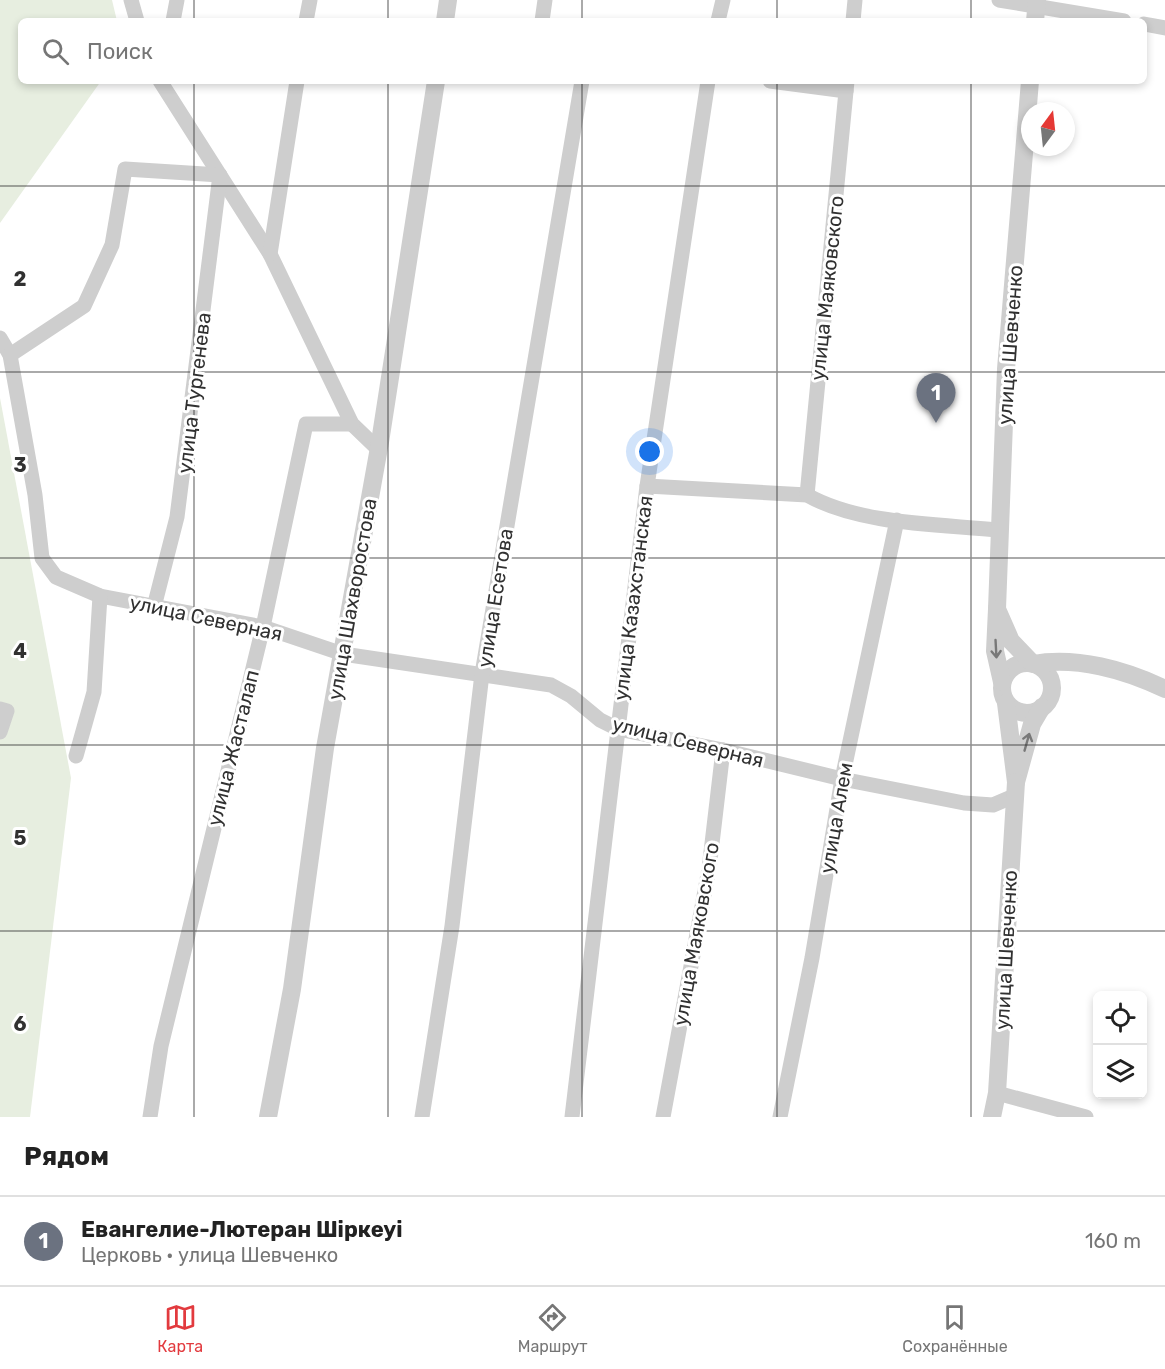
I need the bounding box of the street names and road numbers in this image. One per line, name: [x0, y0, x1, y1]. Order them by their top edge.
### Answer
street label: улица Маяковского: [805, 194, 849, 382]
street label: улица Шевченко: [992, 264, 1028, 426]
street label: улица Тургенева: [172, 311, 216, 475]
street label: улица Казахстанская: [609, 494, 657, 702]
street label: улица Шахворостова: [322, 496, 382, 702]
street label: улица Есетова: [472, 527, 518, 669]
street label: улица Северная: [127, 590, 285, 646]
street label: улица Жасталап: [202, 667, 264, 829]
street label: улица Северная: [610, 712, 766, 772]
street label: улица Алем: [814, 761, 858, 875]
street label: улица Маяковского: [668, 840, 724, 1028]
street label: улица Шевченко: [990, 869, 1022, 1031]

